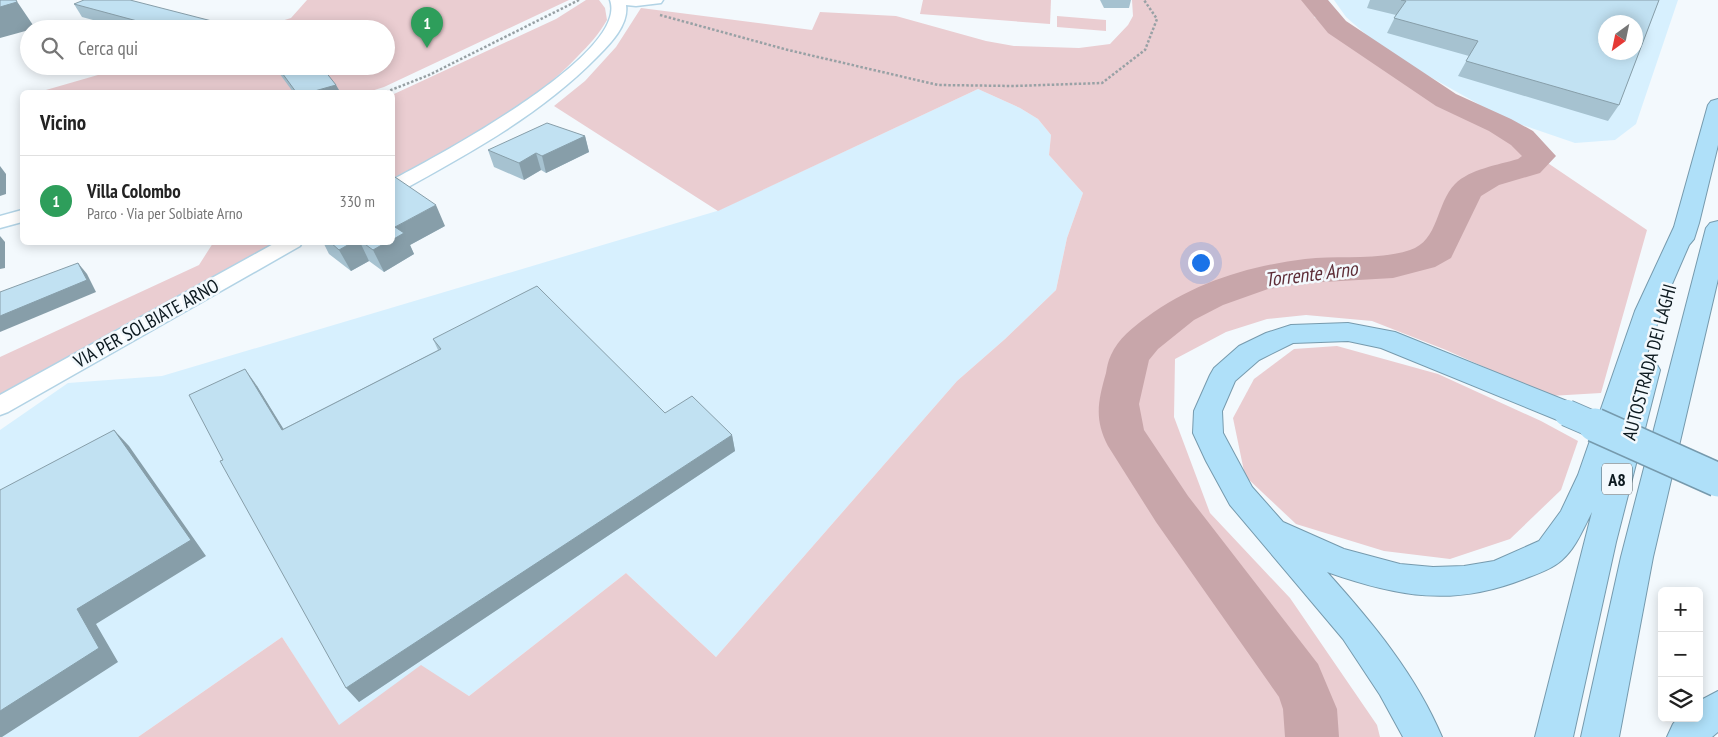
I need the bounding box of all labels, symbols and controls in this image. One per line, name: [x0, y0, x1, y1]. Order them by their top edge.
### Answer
pin: 1: [411, 7, 443, 48]
north arrow: [1598, 15, 1643, 60]
search box: [20, 20, 395, 75]
icon: search: [38, 34, 66, 62]
text: Cerca qui: [78, 36, 138, 60]
text: Vicino: [40, 109, 86, 136]
text: Villa Colombo: [87, 179, 181, 203]
text: 1: [52, 191, 60, 211]
text: 330 m: [340, 191, 375, 211]
text: Parco · Via per Solbiate Arno: [87, 203, 243, 223]
your location: [1188, 250, 1214, 276]
water label: Torrente Arno: [1263, 255, 1360, 293]
street label: VIA PER SOLBIATE ARNO: [68, 273, 223, 373]
street label: AUTOSTRADA DEI LAGHI: [1617, 281, 1681, 443]
road number: A8: [1602, 464, 1632, 494]
map controls: [1658, 587, 1703, 722]
button: +: [1658, 587, 1703, 632]
button: −: [1658, 632, 1703, 677]
button: layers: [1658, 677, 1703, 722]

